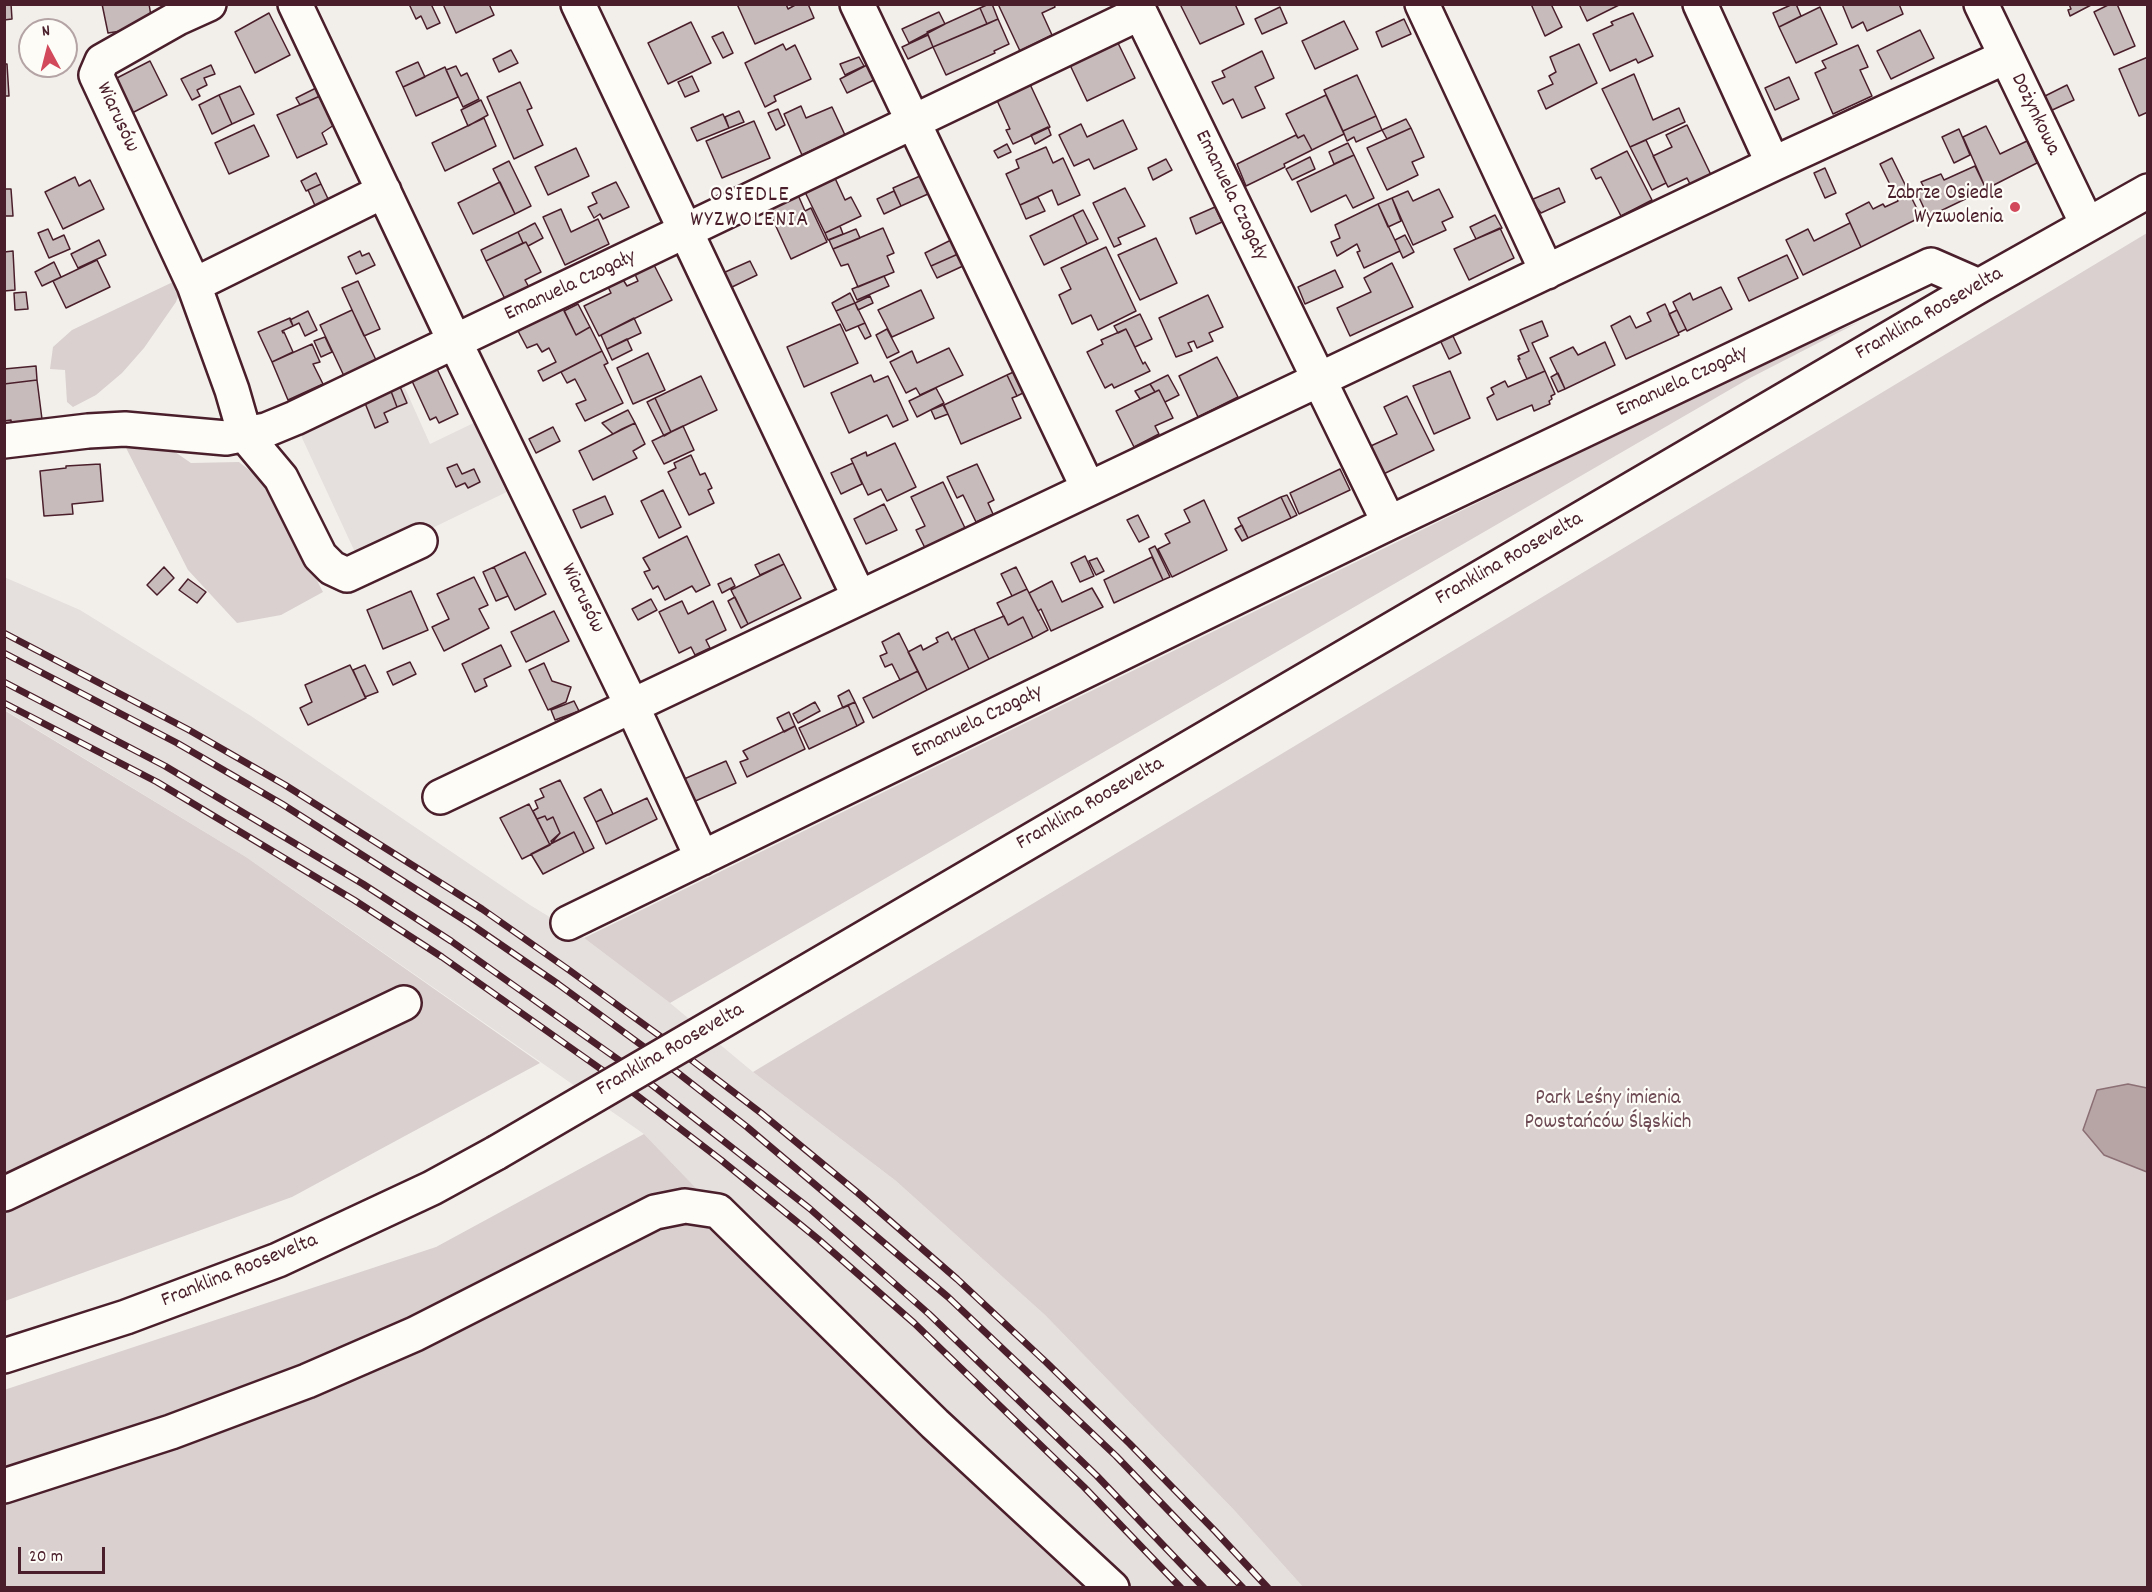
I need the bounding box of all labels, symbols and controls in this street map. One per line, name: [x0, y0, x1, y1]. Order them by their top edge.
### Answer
north arrow: [18, 18, 78, 78]
text: N: [41, 20, 51, 44]
street label: Dożynkowa: [2003, 70, 2065, 160]
street label: Wiarusów: [89, 79, 143, 157]
street label: Emanuela Czogały: [1188, 127, 1272, 265]
place label: Zabrze Osiedle Wyzwolenia: [1887, 182, 2003, 232]
district label: OSIEDLE WYZWOLENIA: [690, 184, 810, 236]
marker: Zabrze Osiedle Wyzwolenia: [2008, 200, 2022, 214]
street label: Emanuela Czogały: [501, 246, 641, 328]
street label: Franklina Roosevelta: [1852, 263, 2008, 367]
street label: Emanuela Czogały: [1613, 342, 1753, 424]
street label: Franklina Roosevelta: [1432, 508, 1588, 612]
street label: Wiarusów: [553, 560, 609, 638]
street label: Emanuela Czogały: [909, 681, 1047, 765]
street label: Franklina Roosevelta: [1013, 753, 1169, 857]
street label: Franklina Roosevelta: [593, 999, 749, 1103]
park label: Park Leśny imienia Powstańców Śląskich: [1525, 1087, 1691, 1137]
street label: Franklina Roosevelta: [158, 1229, 322, 1315]
scale bar: [21, 1535, 108, 1573]
text: 20 m: [29, 1545, 63, 1570]

